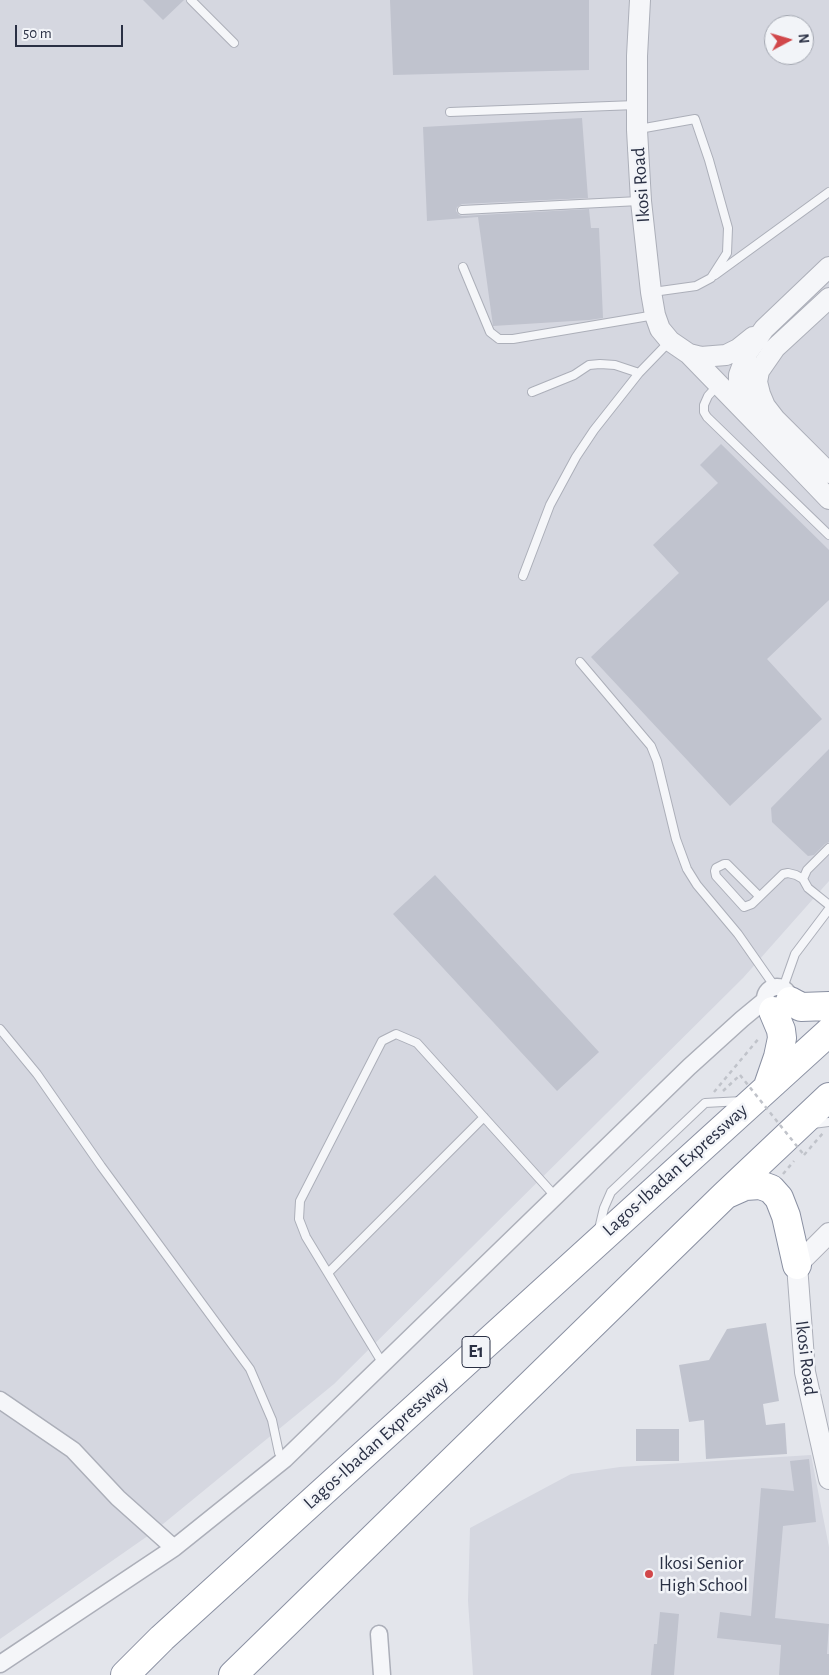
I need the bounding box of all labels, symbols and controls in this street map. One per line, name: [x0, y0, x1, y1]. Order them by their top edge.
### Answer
scale bar: [18, 15, 125, 47]
north arrow: [764, 15, 814, 65]
text: 50 m: [23, 26, 52, 41]
text: N: [795, 33, 810, 44]
street label: Ikosi Road: [627, 147, 655, 223]
street label: Lagos-Ibadan Expressway: [598, 1099, 752, 1241]
street label: Ikosi Road: [790, 1319, 822, 1397]
road number: E1: [462, 1336, 490, 1368]
street label: Lagos-Ibadan Expressway: [299, 1372, 453, 1514]
place label: Ikosi Senior High School: [659, 1552, 748, 1596]
marker: Ikosi Senior High School: [643, 1568, 655, 1580]

